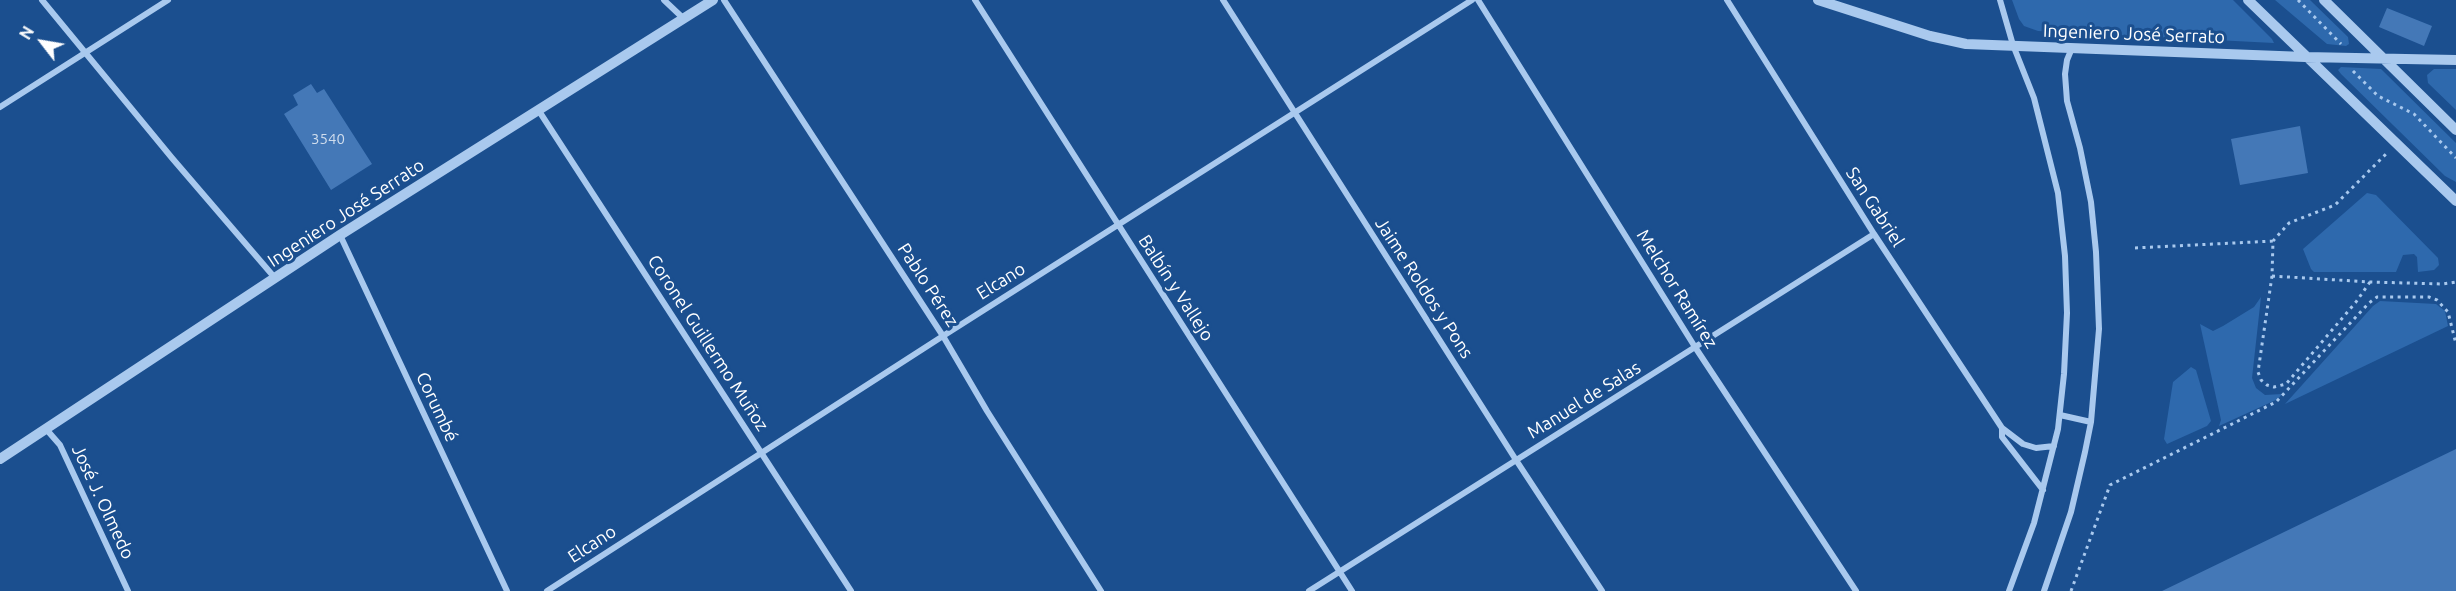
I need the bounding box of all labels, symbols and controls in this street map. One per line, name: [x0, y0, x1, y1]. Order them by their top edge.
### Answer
north arrow: [12, 12, 72, 72]
street label: Ingeniero José Serrato: [2043, 20, 2225, 48]
text: N: [16, 23, 37, 42]
house number: 3540: [311, 130, 345, 148]
street label: Ingeniero José Serrato: [264, 154, 428, 272]
street label: San Gabriel: [1841, 163, 1909, 251]
street label: Jaime Roldos y Pons: [1370, 214, 1478, 362]
street label: Melchor Ramírez: [1632, 226, 1722, 352]
street label: Balbín y Vallejo: [1134, 231, 1218, 345]
street label: Pablo Pérez: [893, 239, 963, 331]
street label: Coronel Guillermo Muñoz: [643, 251, 773, 435]
street label: Elcano: [973, 258, 1029, 304]
street label: Manuel de Salas: [1523, 357, 1645, 443]
street label: Corumbé: [411, 369, 463, 445]
street label: José J. Olmedo: [67, 441, 139, 563]
street label: Elcano: [564, 520, 620, 568]

